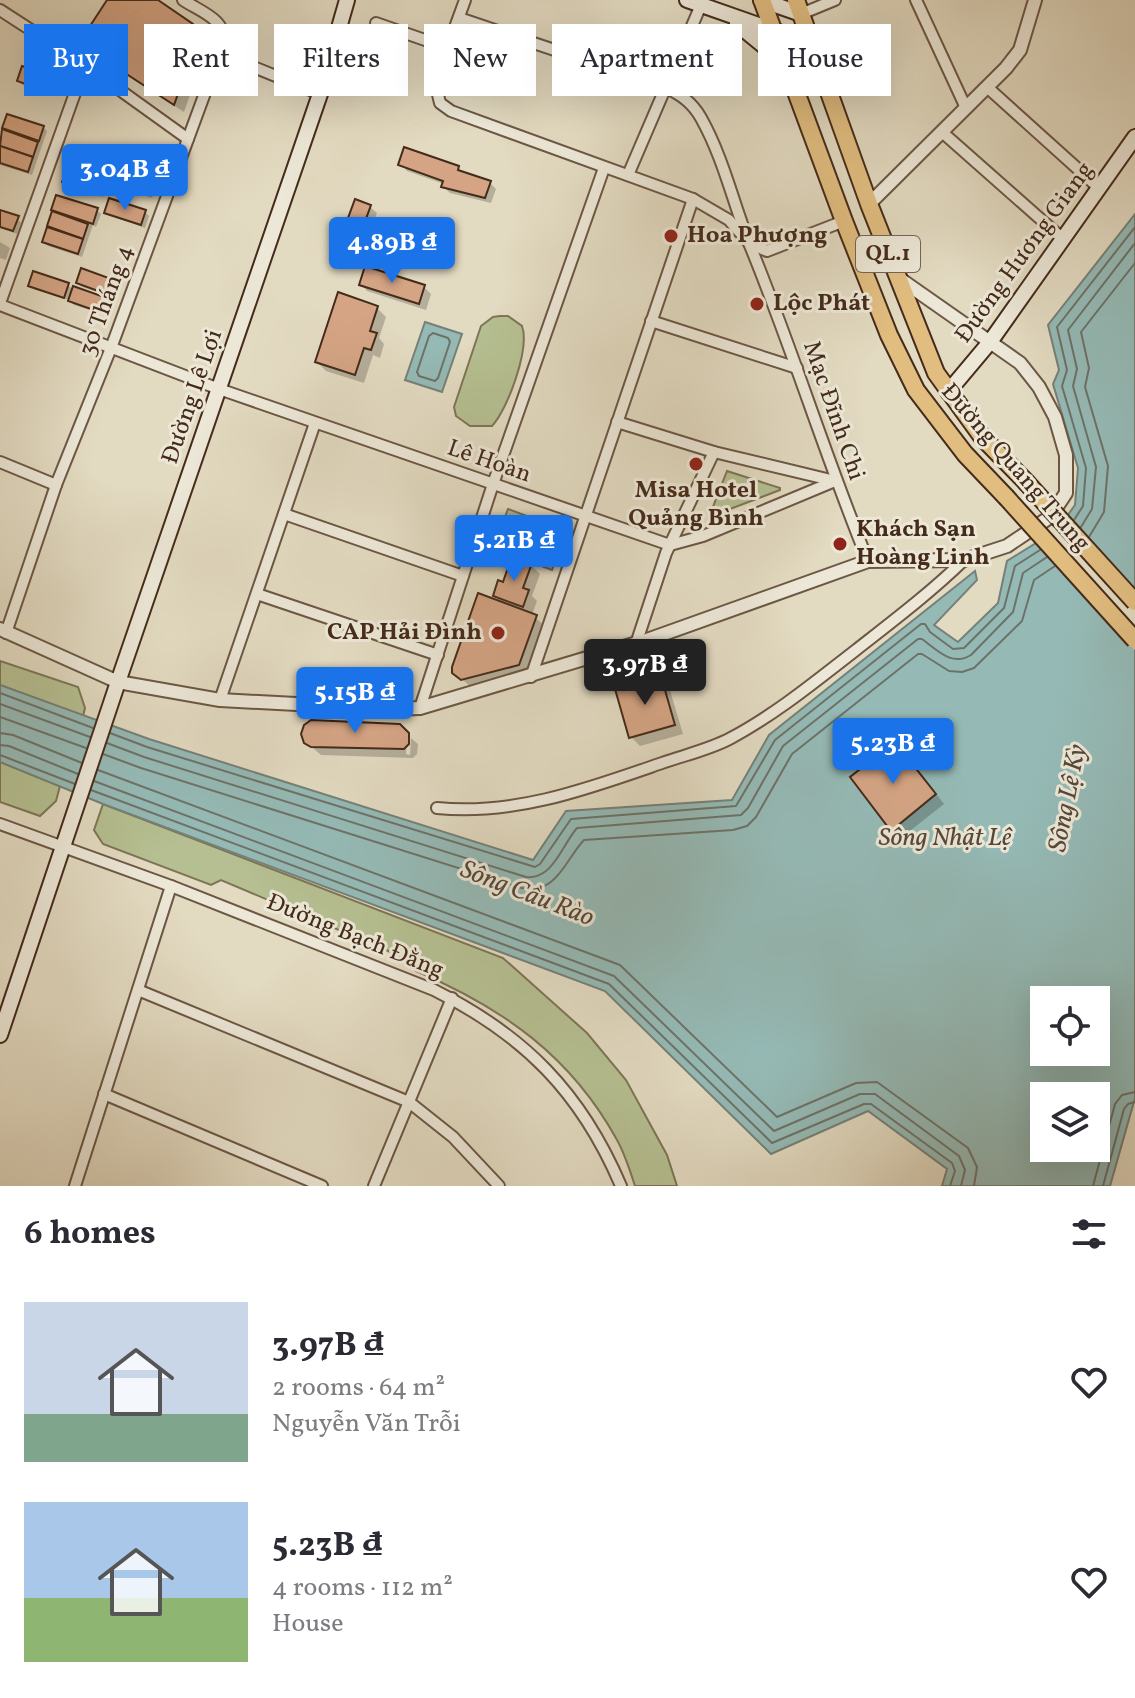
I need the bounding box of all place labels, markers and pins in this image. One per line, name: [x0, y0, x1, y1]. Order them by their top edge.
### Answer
pin: 3.04B ₫: [51, 144, 199, 212]
pin: 4.89B ₫: [318, 217, 466, 285]
place label: Hoa Phượng: [687, 219, 827, 253]
marker: Hoa Phượng: [662, 227, 680, 245]
place label: Lộc Phát: [773, 287, 870, 321]
marker: Lộc Phát: [748, 295, 766, 313]
marker: Misa Hotel Quảng Bình: [687, 455, 705, 473]
place label: Misa Hotel Quảng Bình: [628, 474, 764, 536]
place label: Khách Sạn Hoàng Linh: [856, 513, 990, 575]
pin: 5.21B ₫: [440, 515, 588, 583]
marker: Khách Sạn Hoàng Linh: [831, 535, 849, 553]
place label: CAP Hải Đình: [327, 616, 482, 650]
marker: CAP Hải Đình: [489, 624, 507, 642]
pin: 3.97B ₫: [571, 639, 719, 707]
pin: 5.15B ₫: [281, 667, 429, 735]
pin: 5.23B ₫: [819, 718, 967, 786]

